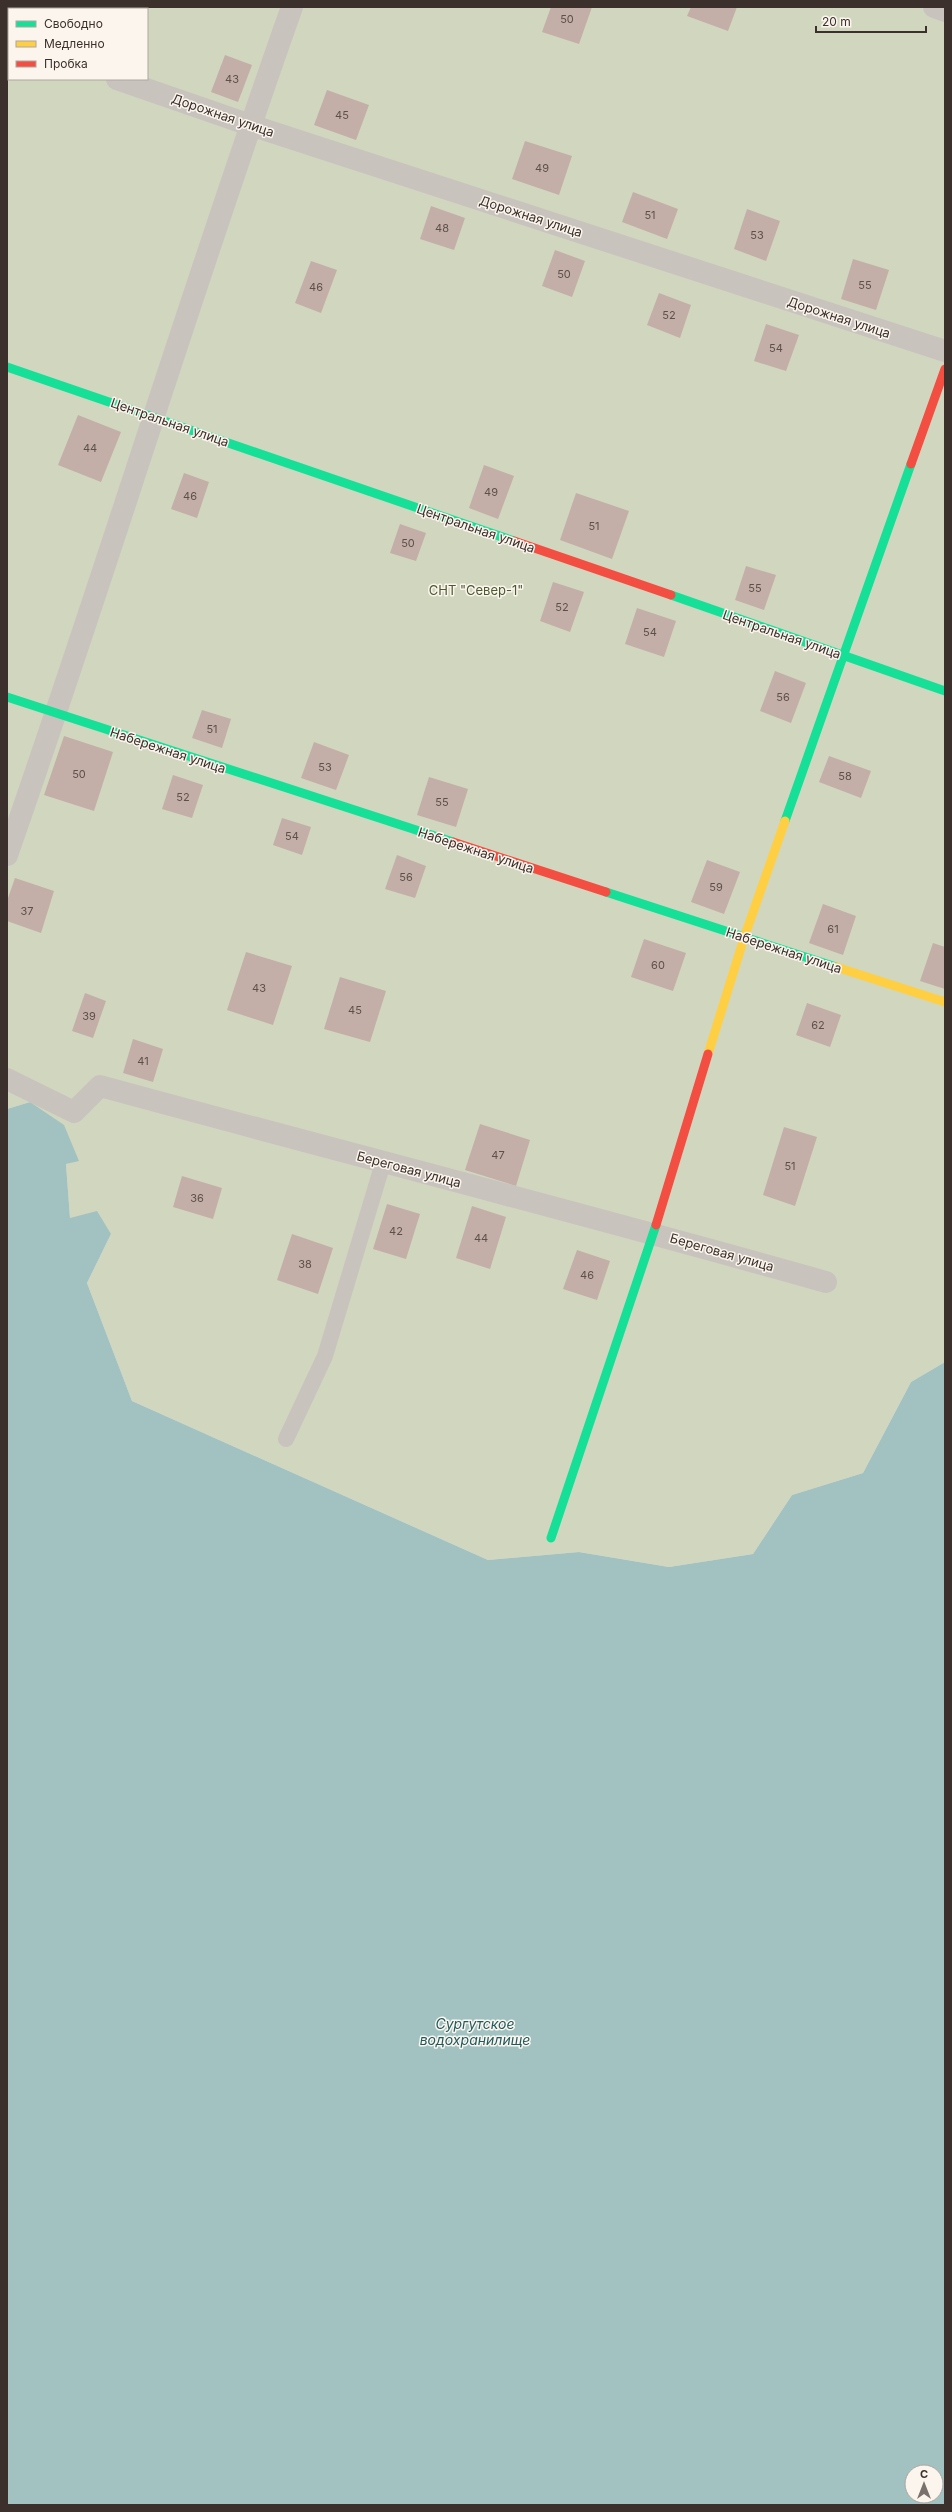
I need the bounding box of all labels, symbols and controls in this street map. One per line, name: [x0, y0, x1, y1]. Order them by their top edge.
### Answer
legend: [8, 8, 148, 80]
scale bar: [816, 8, 926, 34]
house number: 50: [560, 12, 574, 26]
text: 20 m: [822, 14, 851, 29]
text: Свободно: [44, 16, 103, 31]
text: Медленно: [44, 36, 105, 51]
text: Пробка: [44, 56, 88, 71]
house number: 43: [225, 72, 239, 86]
street label: Дорожная улица: [170, 90, 276, 140]
house number: 45: [335, 108, 349, 122]
house number: 49: [535, 161, 549, 175]
street label: Дорожная улица: [478, 192, 584, 240]
house number: 51: [644, 208, 656, 222]
house number: 48: [435, 221, 449, 235]
house number: 53: [750, 228, 764, 242]
house number: 50: [557, 267, 571, 281]
house number: 55: [858, 278, 872, 292]
house number: 46: [309, 280, 323, 294]
street label: Дорожная улица: [786, 293, 892, 341]
house number: 52: [662, 308, 676, 322]
house number: 54: [769, 341, 783, 355]
street label: Центральная улица: [109, 394, 231, 450]
house number: 44: [83, 441, 97, 455]
house number: 49: [484, 485, 498, 499]
house number: 46: [183, 489, 197, 503]
street label: Центральная улица: [415, 500, 537, 556]
house number: 51: [588, 519, 600, 533]
house number: 50: [401, 536, 415, 550]
house number: 55: [748, 581, 762, 595]
park label: СНТ "Север-1": [429, 582, 523, 598]
house number: 52: [555, 600, 569, 614]
street label: Центральная улица: [721, 606, 843, 662]
house number: 54: [643, 625, 657, 639]
house number: 56: [776, 690, 790, 704]
house number: 51: [206, 722, 218, 736]
street label: Набережная улица: [108, 724, 228, 776]
house number: 53: [318, 760, 332, 774]
house number: 50: [72, 767, 86, 781]
house number: 58: [838, 769, 852, 783]
house number: 52: [176, 790, 190, 804]
house number: 55: [435, 795, 449, 809]
street label: Набережная улица: [416, 824, 536, 876]
house number: 54: [285, 829, 299, 843]
house number: 56: [399, 870, 413, 884]
house number: 59: [709, 880, 723, 894]
house number: 37: [20, 904, 34, 918]
house number: 61: [827, 922, 839, 936]
street label: Набережная улица: [724, 924, 844, 976]
house number: 60: [651, 958, 665, 972]
house number: 43: [252, 981, 266, 995]
house number: 45: [348, 1003, 362, 1017]
house number: 39: [82, 1009, 96, 1023]
house number: 62: [811, 1018, 825, 1032]
house number: 41: [137, 1054, 149, 1068]
street label: Береговая улица: [355, 1147, 463, 1191]
house number: 47: [491, 1148, 505, 1162]
house number: 51: [784, 1159, 796, 1173]
house number: 36: [190, 1191, 204, 1205]
house number: 42: [389, 1224, 403, 1238]
street label: Береговая улица: [668, 1230, 776, 1274]
house number: 44: [474, 1231, 488, 1245]
house number: 38: [298, 1257, 312, 1271]
house number: 46: [580, 1268, 594, 1282]
water label: Сургутское водохранилище: [420, 2015, 530, 2048]
north arrow: [904, 2464, 944, 2504]
text: С: [920, 2467, 928, 2481]

